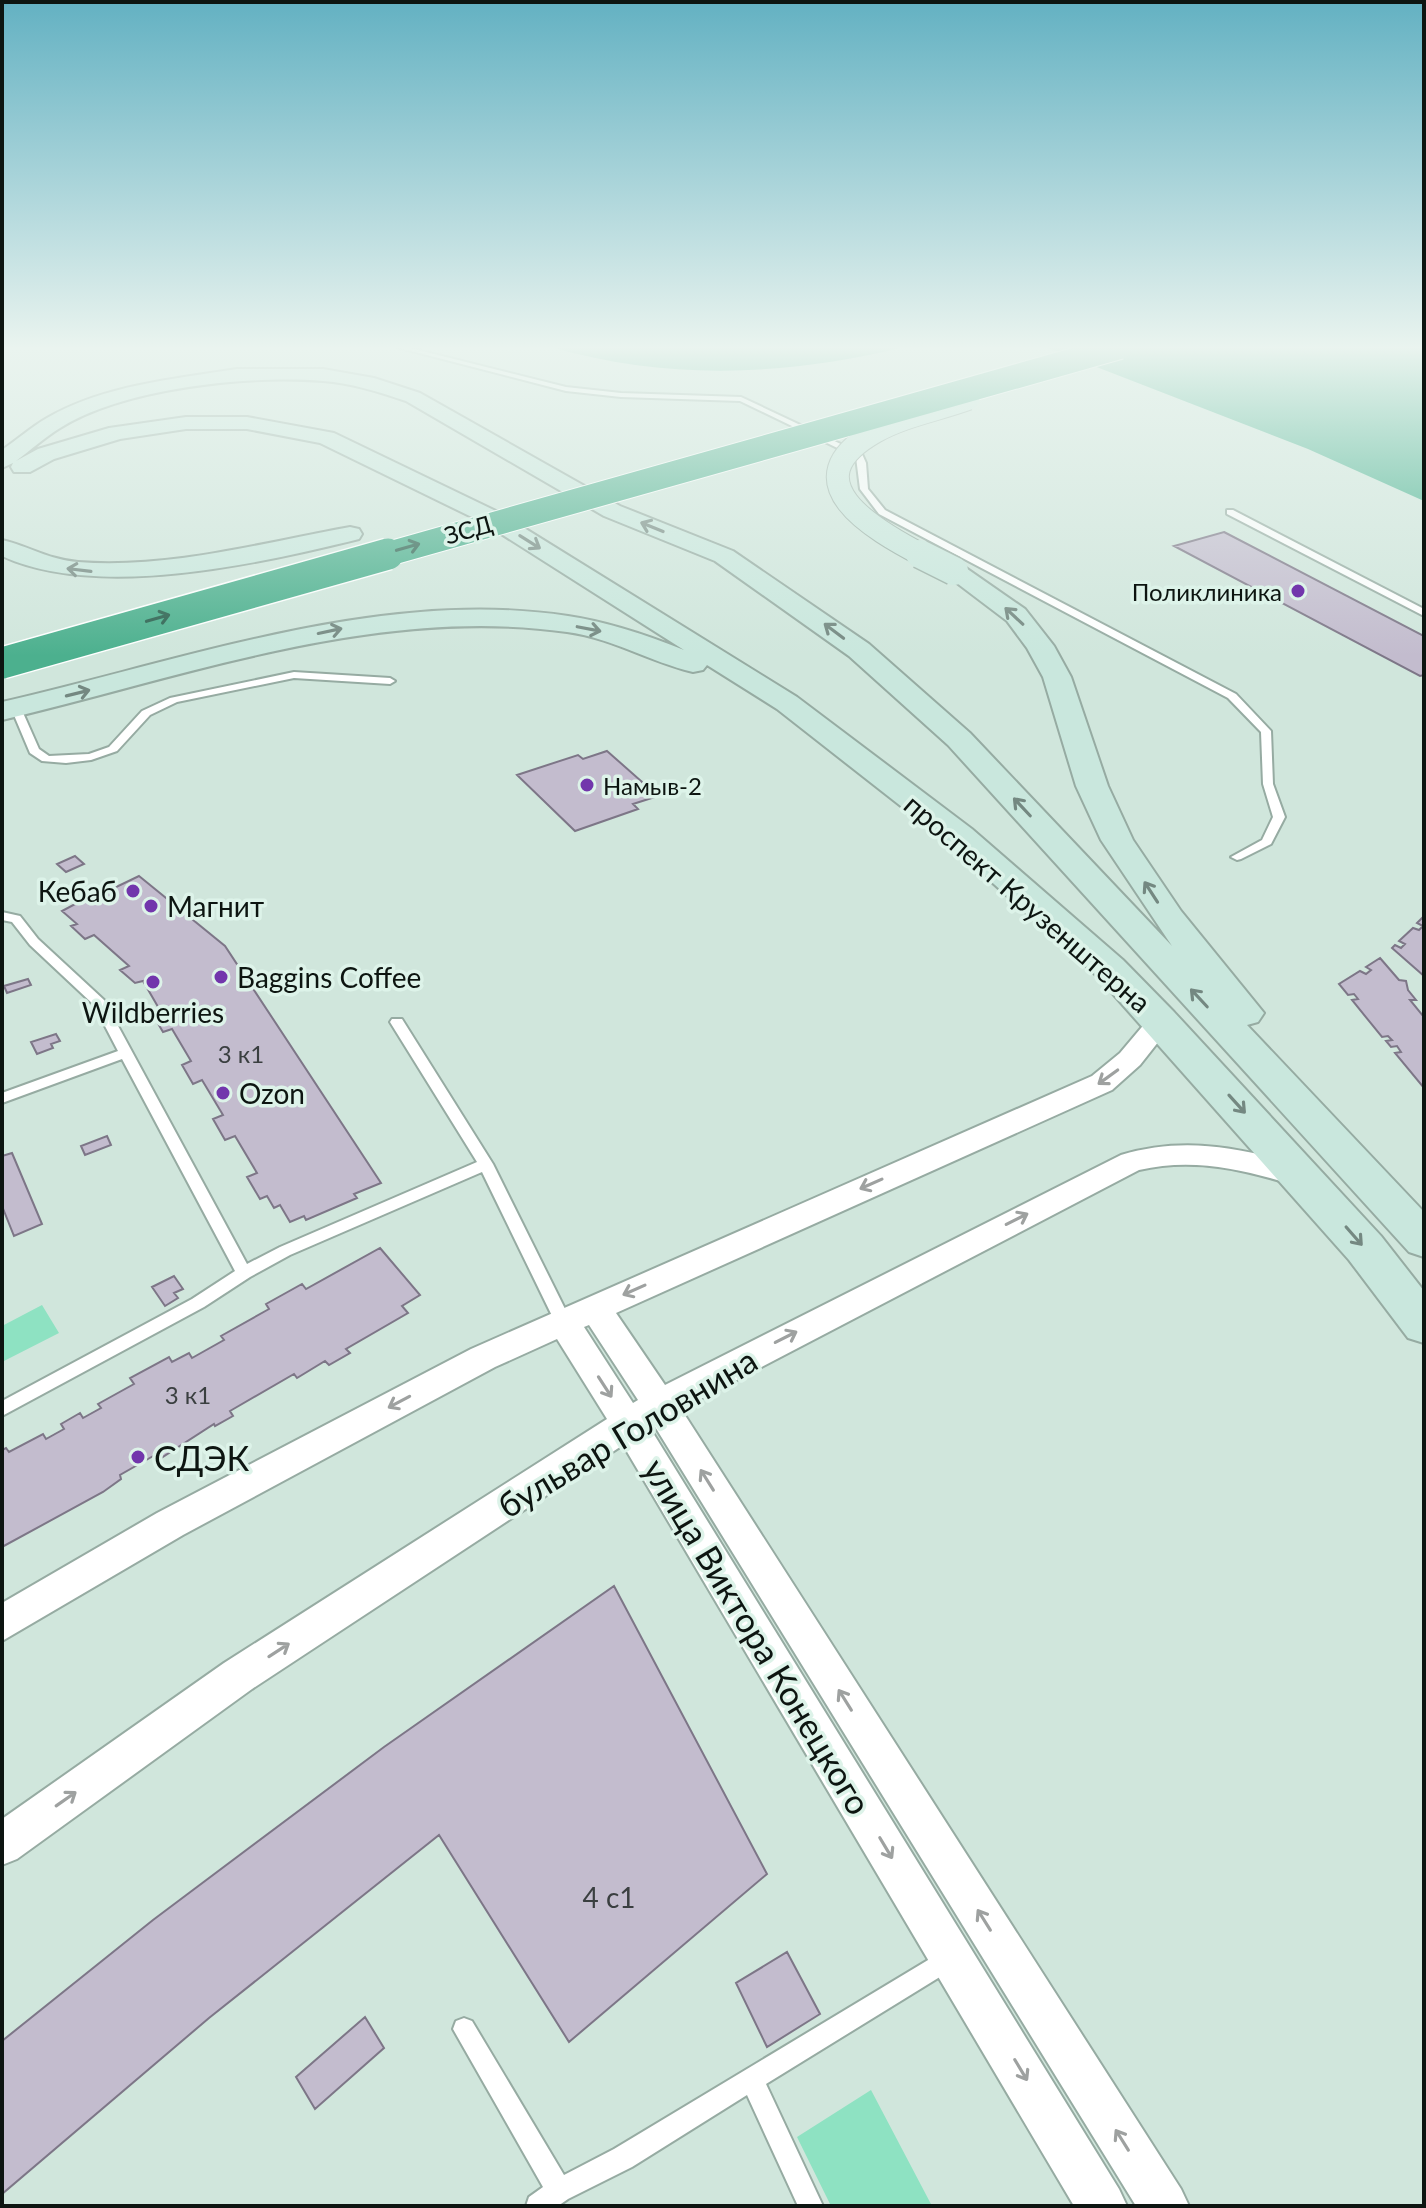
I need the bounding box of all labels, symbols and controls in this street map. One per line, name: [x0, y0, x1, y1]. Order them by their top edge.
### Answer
street label: ЗСД: [441, 508, 496, 550]
one-way arrow: [640, 518, 665, 533]
one-way arrow: [518, 535, 541, 551]
one-way arrow: [394, 538, 420, 553]
one-way arrow: [67, 562, 93, 577]
place label: Поликлиника: [1132, 577, 1282, 606]
marker: Поликлиника: [1289, 582, 1307, 600]
one-way arrow: [1005, 607, 1025, 626]
one-way arrow: [144, 610, 170, 625]
one-way arrow: [317, 623, 343, 638]
one-way arrow: [575, 623, 601, 638]
one-way arrow: [824, 623, 845, 640]
one-way arrow: [64, 684, 90, 699]
place label: Намыв-2: [603, 771, 702, 800]
marker: Намыв-2: [578, 776, 596, 794]
street label: проспект Крузенштерна: [898, 787, 1158, 1019]
one-way arrow: [1014, 798, 1032, 818]
place label: Кебаб: [38, 874, 117, 908]
one-way arrow: [1143, 881, 1159, 903]
marker: Кебаб: [124, 882, 142, 900]
place label: Магнит: [167, 889, 264, 923]
marker: Магнит: [142, 897, 160, 915]
place label: Baggins Coffee: [237, 960, 421, 994]
marker: Baggins Coffee: [212, 968, 230, 986]
marker: Wildberries: [144, 973, 162, 991]
one-way arrow: [1190, 989, 1208, 1009]
place label: Wildberries: [82, 995, 224, 1029]
house number: 3 к1: [218, 1039, 264, 1068]
one-way arrow: [1097, 1069, 1119, 1085]
place label: Ozon: [239, 1076, 305, 1110]
marker: Ozon: [214, 1084, 232, 1102]
one-way arrow: [1227, 1094, 1246, 1114]
one-way arrow: [859, 1177, 883, 1192]
one-way arrow: [1005, 1210, 1029, 1226]
one-way arrow: [1345, 1225, 1363, 1245]
one-way arrow: [622, 1283, 646, 1298]
one-way arrow: [773, 1329, 797, 1344]
street label: бульвар Головнина: [490, 1338, 764, 1526]
one-way arrow: [597, 1375, 614, 1397]
house number: 3 к1: [165, 1380, 211, 1409]
one-way arrow: [388, 1394, 412, 1410]
place label: СДЭК: [154, 1437, 249, 1478]
marker: СДЭК: [129, 1448, 147, 1466]
street label: улица Виктора Конецкого: [635, 1451, 881, 1821]
one-way arrow: [698, 1469, 714, 1492]
one-way arrow: [267, 1641, 290, 1657]
one-way arrow: [837, 1689, 853, 1712]
one-way arrow: [54, 1790, 76, 1807]
one-way arrow: [878, 1836, 894, 1859]
house number: 4 с1: [582, 1880, 636, 1914]
one-way arrow: [975, 1909, 991, 1932]
one-way arrow: [1013, 2058, 1029, 2081]
one-way arrow: [1114, 2129, 1130, 2152]

